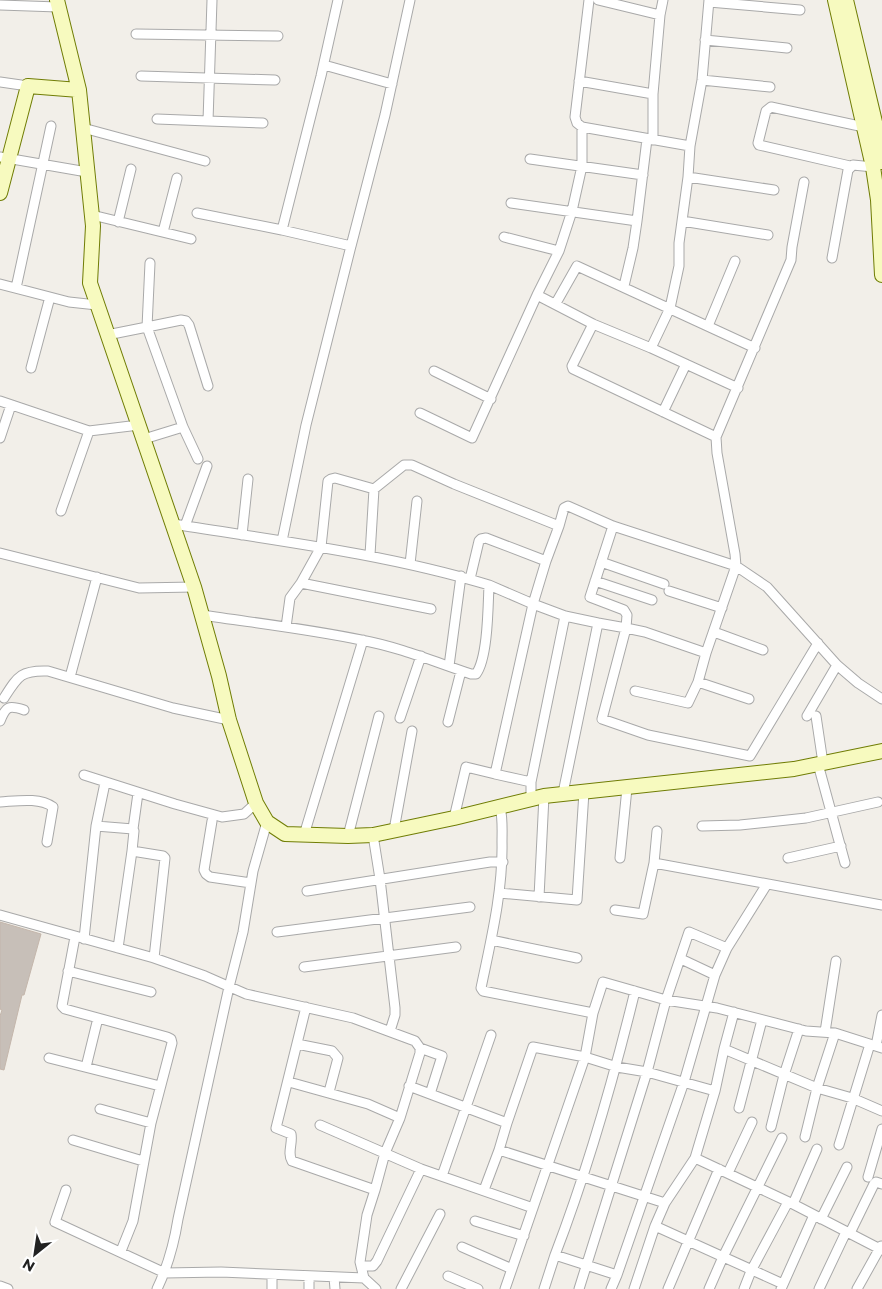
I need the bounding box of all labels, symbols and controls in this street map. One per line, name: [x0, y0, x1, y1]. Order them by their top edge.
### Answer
north arrow: [10, 1229, 60, 1279]
text: N: [19, 1255, 38, 1276]

